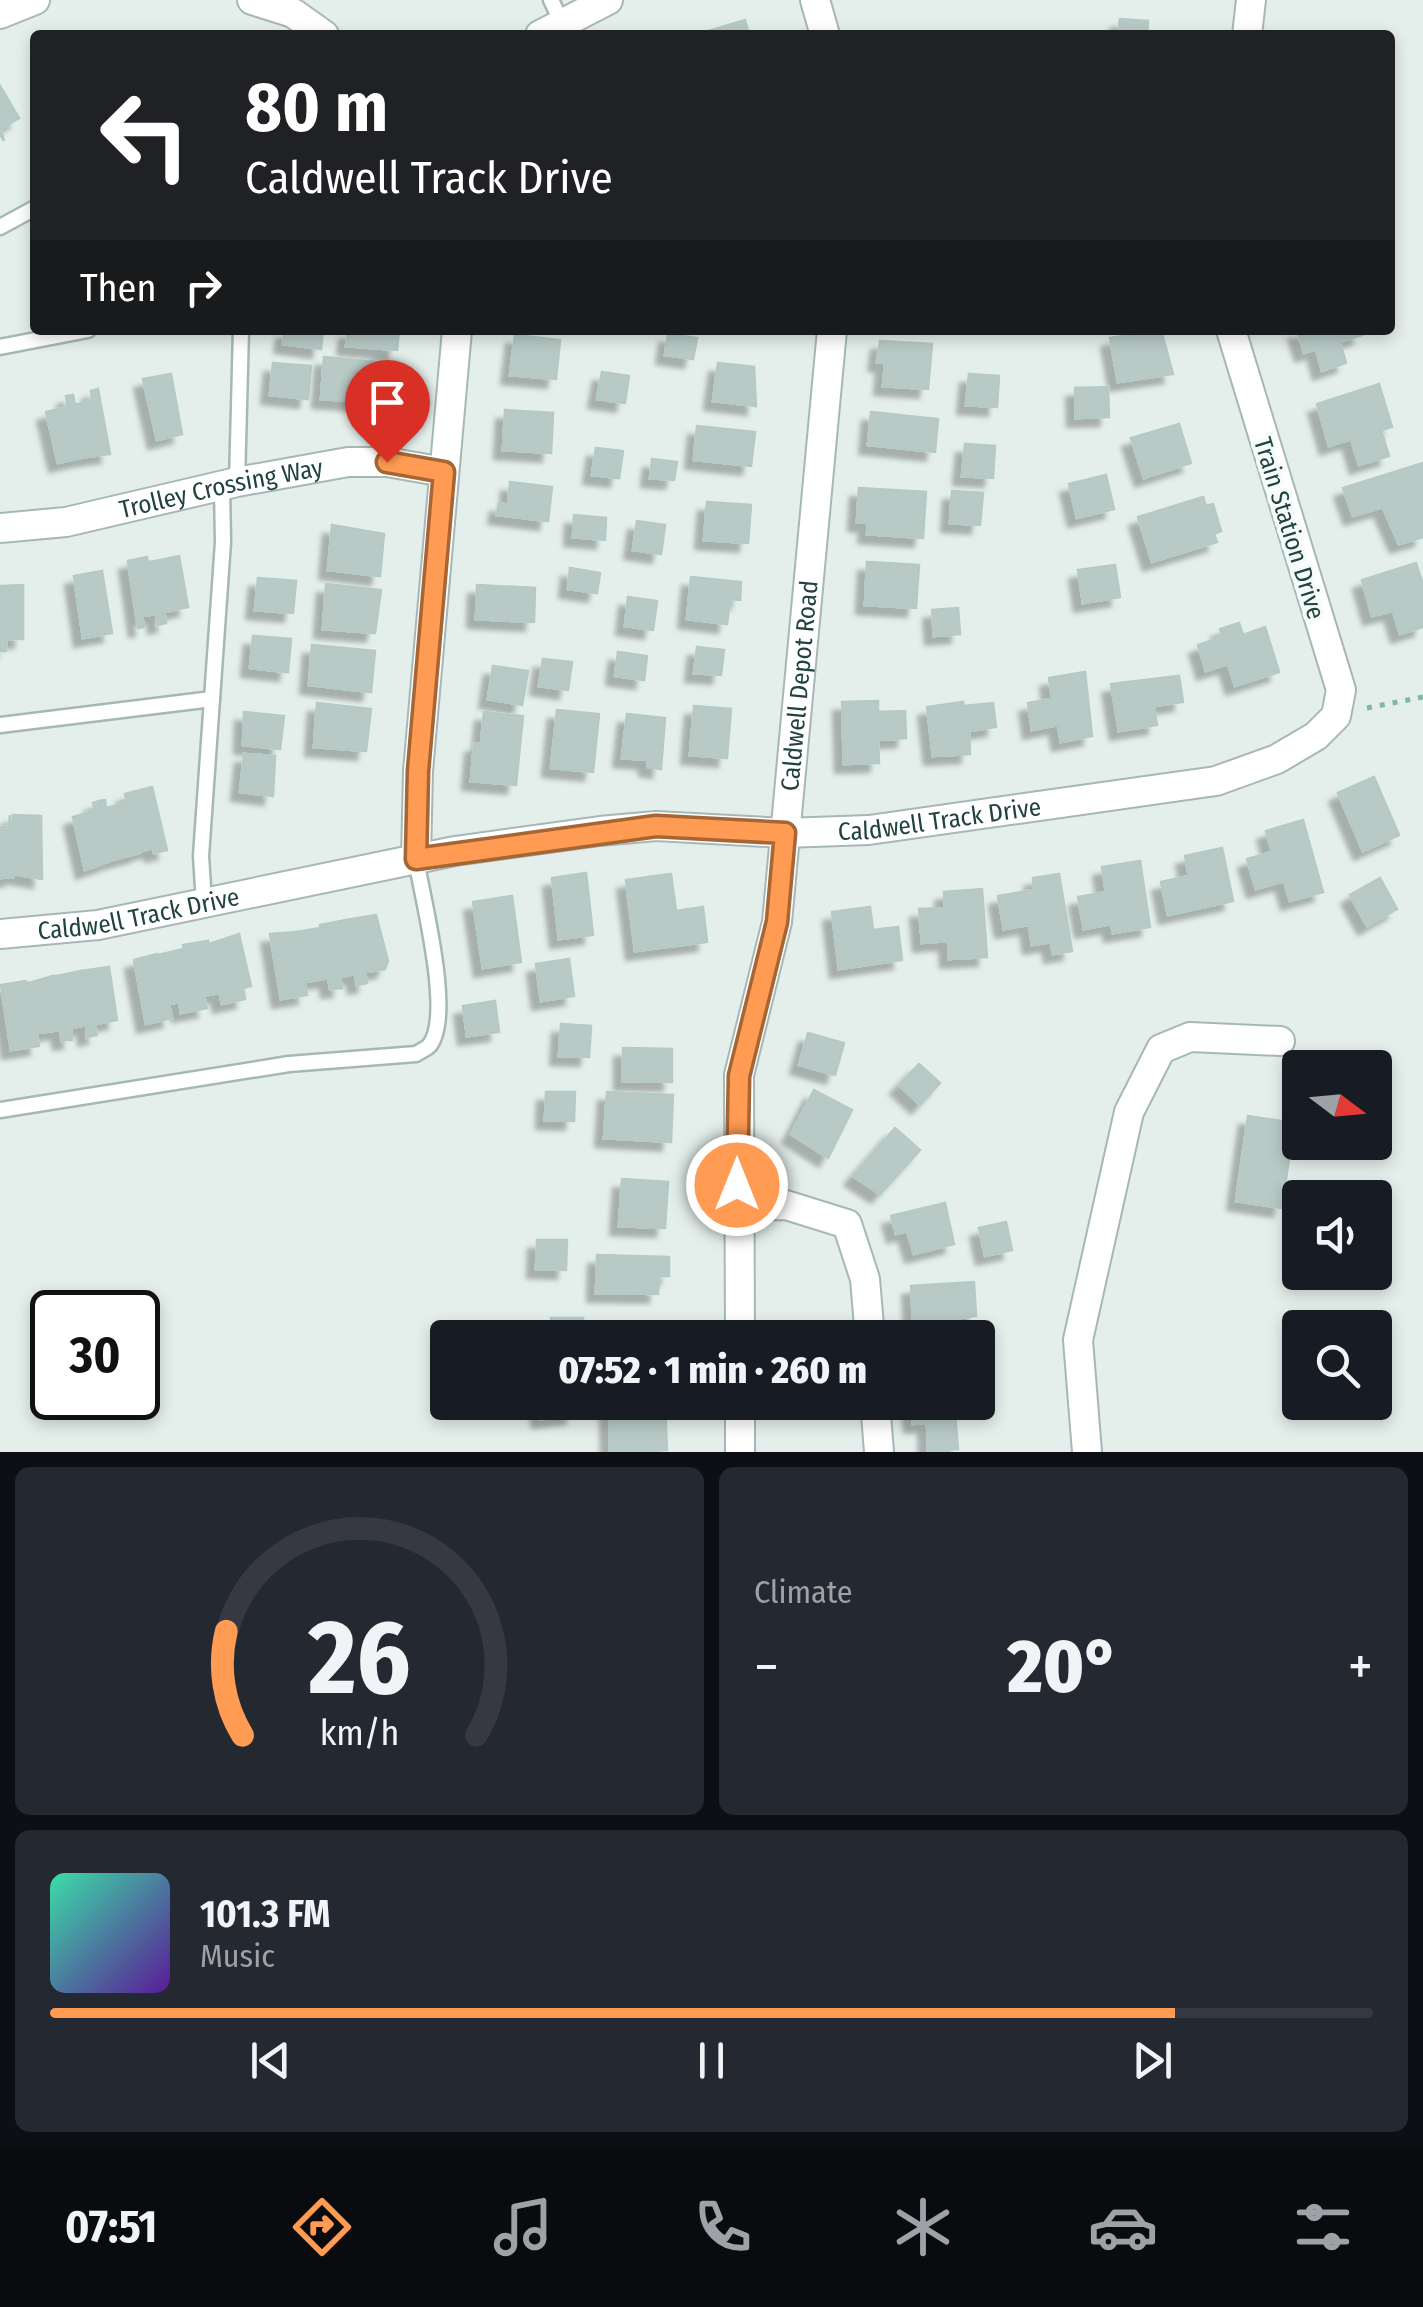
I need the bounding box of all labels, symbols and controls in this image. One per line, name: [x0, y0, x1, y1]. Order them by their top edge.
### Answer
text: 80 m: [245, 66, 388, 150]
icon: left: [80, 70, 210, 200]
text: Caldwell Track Drive: [245, 151, 613, 205]
icon: right: [176, 260, 231, 315]
text: Then: [80, 265, 156, 311]
pin: [345, 360, 430, 463]
icon: arrive: [360, 375, 415, 430]
street label: Train Station Drive: [1247, 434, 1331, 623]
street label: Trolley Crossing Way: [116, 453, 325, 525]
street label: Caldwell Depot Road: [775, 579, 825, 792]
street label: Caldwell Track Drive: [837, 792, 1043, 847]
street label: Caldwell Track Drive: [36, 882, 242, 946]
north arrow: [1282, 1050, 1392, 1160]
map controls: [1282, 1050, 1392, 1420]
position arrow: [685, 1133, 789, 1237]
button: sound: [1282, 1180, 1392, 1290]
speed limit sign: 30: [30, 1290, 160, 1420]
button: search: [1282, 1310, 1392, 1420]
text: 07:52 · 1 min · 260 m: [558, 1347, 867, 1393]
text: Climate: [754, 1573, 853, 1611]
text: 26: [307, 1596, 411, 1721]
text: 20°: [1007, 1622, 1119, 1712]
text: −: [754, 1634, 779, 1700]
text: +: [1348, 1634, 1373, 1700]
text: km/h: [320, 1712, 399, 1754]
text: 101.3 FM: [200, 1891, 330, 1937]
text: Music: [200, 1937, 275, 1975]
icon: previous: [243, 2033, 298, 2088]
icon: pause: [684, 2033, 739, 2088]
icon: next: [1125, 2033, 1180, 2088]
icon: directions: [287, 2192, 357, 2262]
icon: music: [488, 2192, 558, 2262]
icon: phone: [688, 2192, 758, 2262]
icon: climate: [888, 2192, 958, 2262]
icon: car: [1088, 2192, 1158, 2262]
icon: filters: [1288, 2192, 1358, 2262]
text: 07:51: [65, 2200, 157, 2254]

